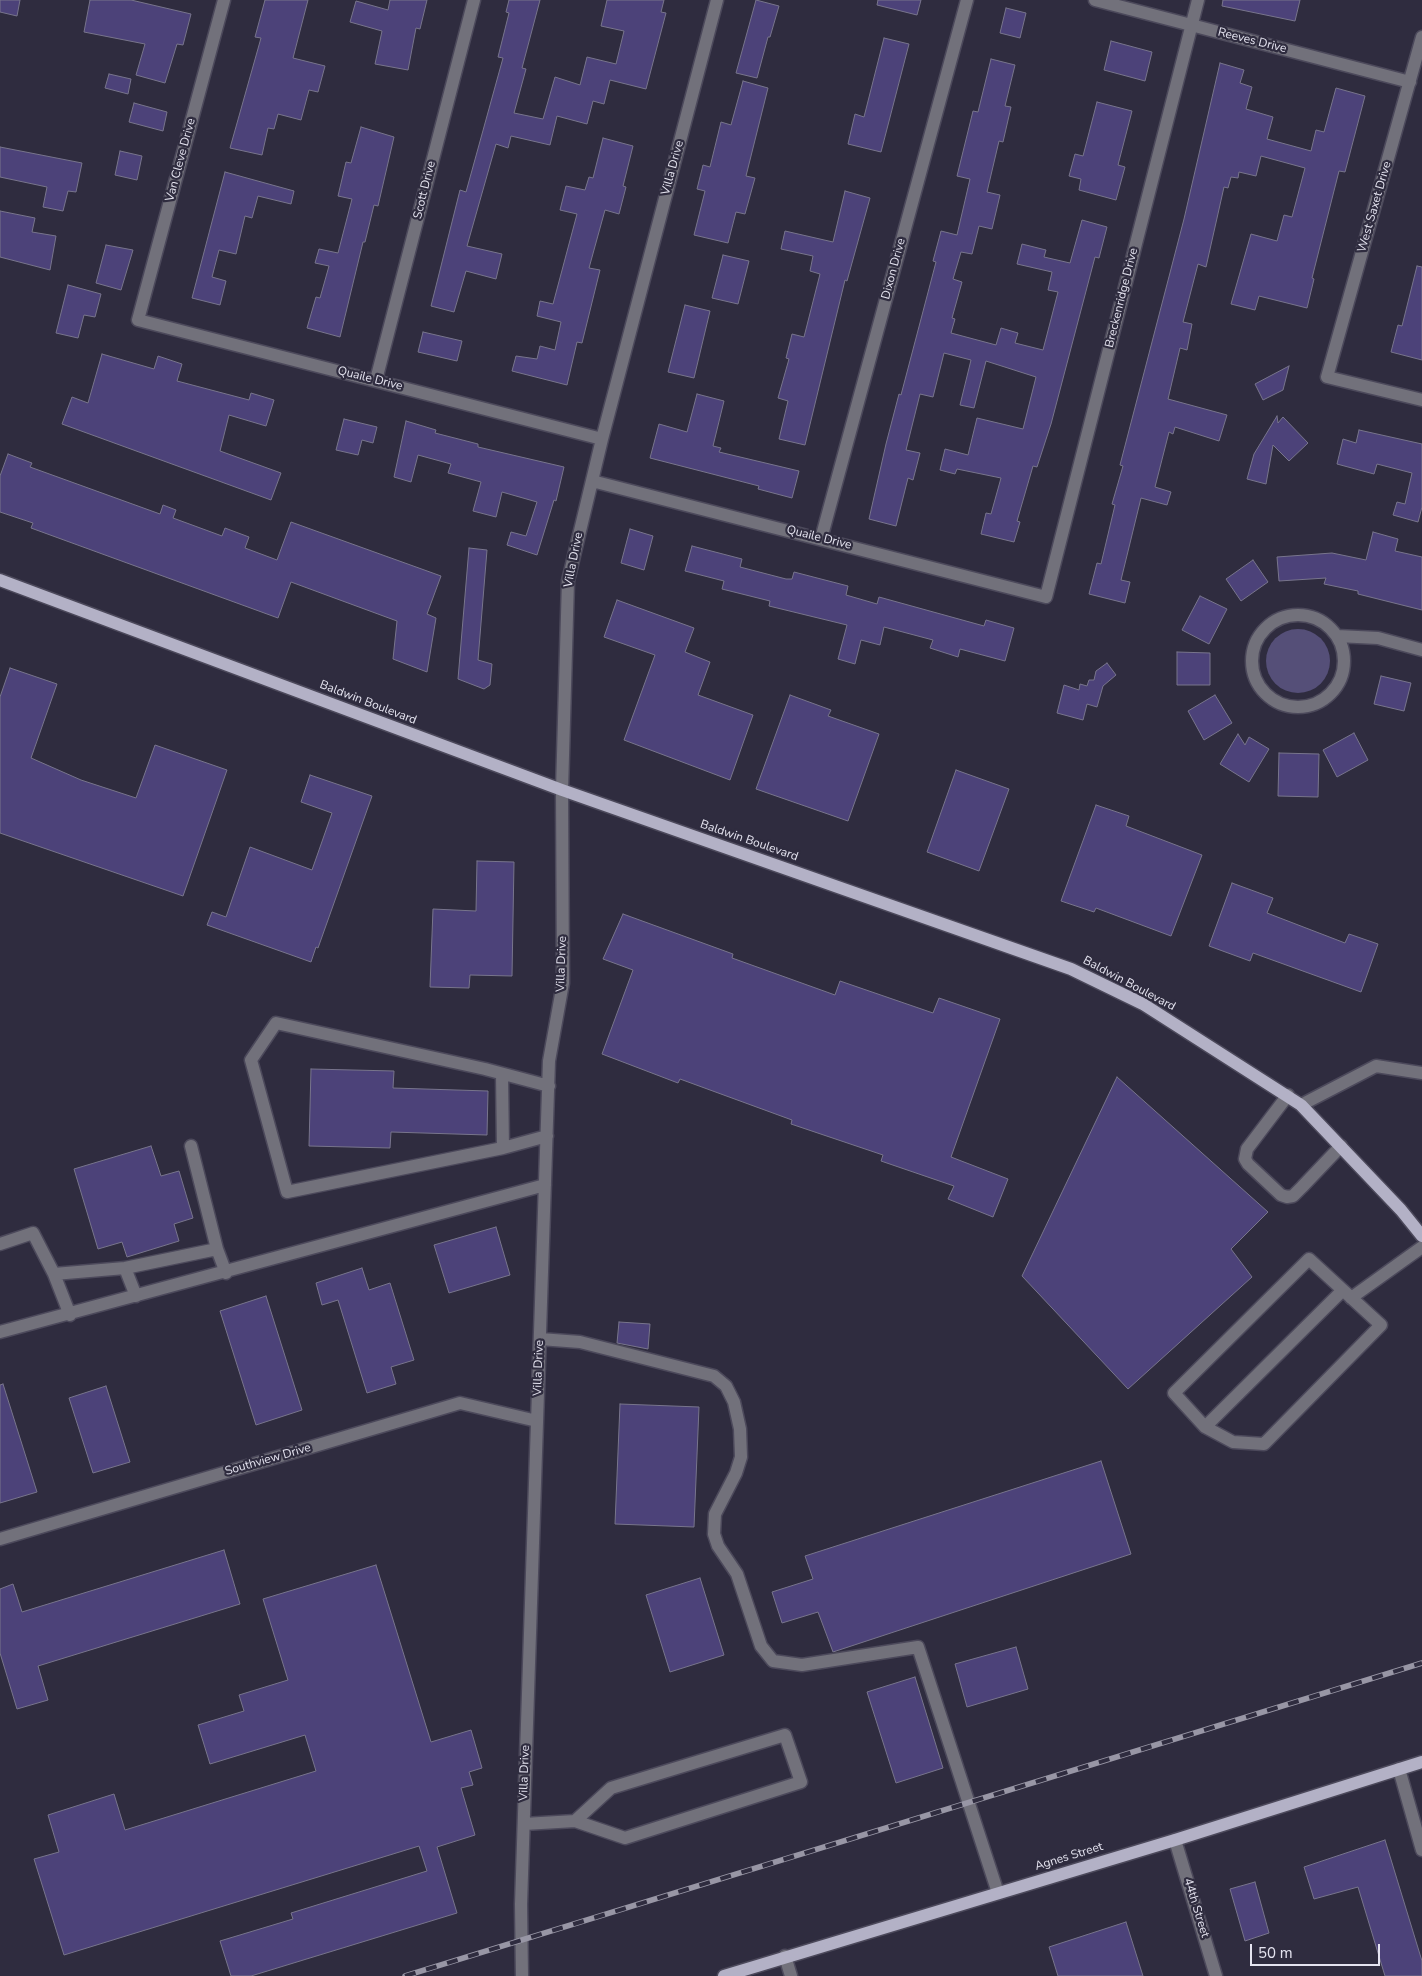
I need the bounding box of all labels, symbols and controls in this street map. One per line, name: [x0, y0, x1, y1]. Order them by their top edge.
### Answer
street label: Reeves Drive: [1216, 26, 1288, 56]
street label: Van Cleve Drive: [163, 117, 199, 203]
street label: Villa Drive: [659, 139, 687, 197]
street label: Scott Drive: [411, 160, 439, 220]
street label: West Saxet Drive: [1355, 160, 1395, 254]
street label: Dixon Drive: [879, 237, 909, 301]
street label: Breckenridge Drive: [1103, 247, 1141, 349]
street label: Quaile Drive: [336, 364, 404, 394]
street label: Quaile Drive: [785, 523, 853, 553]
street label: Villa Drive: [562, 531, 586, 589]
street label: Baldwin Boulevard: [317, 678, 419, 728]
street label: Baldwin Boulevard: [698, 817, 800, 865]
street label: Villa Drive: [554, 936, 570, 992]
street label: Baldwin Boulevard: [1080, 954, 1178, 1014]
street label: Villa Drive: [531, 1340, 547, 1396]
street label: Southview Drive: [223, 1441, 313, 1479]
street label: Villa Drive: [517, 1745, 533, 1801]
street label: Agnes Street: [1033, 1840, 1105, 1874]
street label: 44th Street: [1180, 1877, 1212, 1939]
scale bar: [1252, 1934, 1382, 1966]
text: 50 m: [1258, 1943, 1293, 1963]

